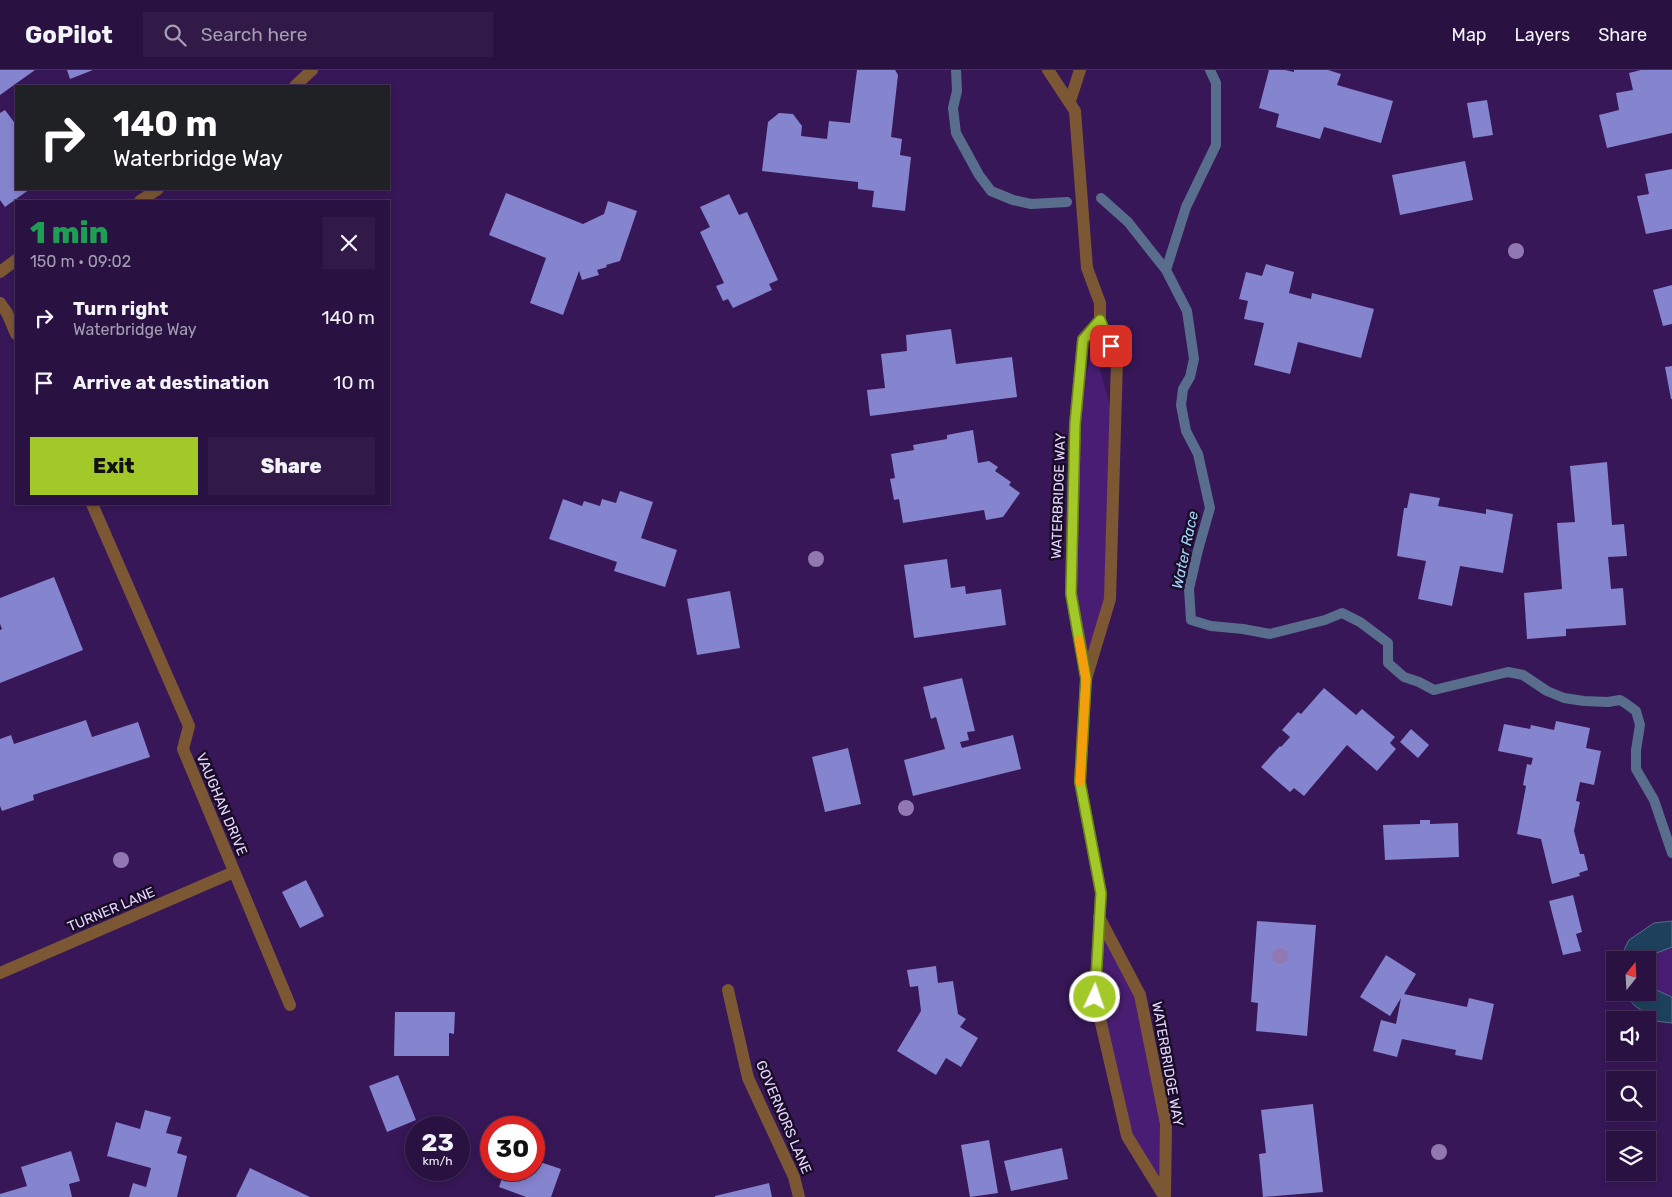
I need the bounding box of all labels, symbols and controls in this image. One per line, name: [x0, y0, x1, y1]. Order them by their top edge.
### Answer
search box: [143, 12, 493, 57]
text: GoPilot: [25, 21, 113, 49]
icon: search: [161, 21, 189, 49]
text: Search here: [201, 23, 307, 46]
text: Map: [1452, 24, 1487, 46]
text: Layers: [1515, 24, 1570, 46]
text: Share: [1598, 24, 1647, 46]
text: 140 m: [113, 103, 218, 145]
icon: right: [30, 105, 95, 170]
text: Waterbridge Way: [113, 145, 283, 172]
text: 1 min: [30, 215, 108, 251]
button: close: [323, 217, 375, 269]
text: 150 m · 09:02: [30, 252, 131, 271]
text: Turn right: [73, 297, 168, 320]
icon: right: [30, 304, 58, 332]
text: 140 m: [321, 306, 375, 329]
text: Waterbridge Way: [73, 320, 197, 339]
pin: [1090, 325, 1132, 367]
icon: arrive: [1097, 332, 1125, 360]
icon: arrive: [30, 369, 58, 397]
text: Arrive at destination: [73, 371, 269, 394]
text: 10 m: [333, 371, 375, 394]
street label: WATERBRIDGE WAY: [1048, 433, 1069, 559]
button: Exit: [30, 437, 198, 495]
button: Share: [208, 437, 375, 495]
water label: Water Race: [1168, 509, 1202, 591]
street label: VAUGHAN DRIVE: [192, 750, 251, 858]
street label: TURNER LANE: [65, 883, 157, 936]
north arrow: [1606, 951, 1656, 1001]
map controls: [1606, 951, 1656, 1181]
position arrow: [1068, 970, 1120, 1022]
street label: WATERBRIDGE WAY: [1148, 1000, 1187, 1128]
button: sound: [1606, 1011, 1656, 1061]
street label: GOVERNORS LANE: [752, 1058, 815, 1176]
button: search: [1606, 1071, 1656, 1121]
speed limit sign: 30: [480, 1116, 545, 1181]
text: 23: [421, 1128, 454, 1157]
button: layers: [1606, 1131, 1656, 1181]
text: km/h: [423, 1154, 452, 1168]

